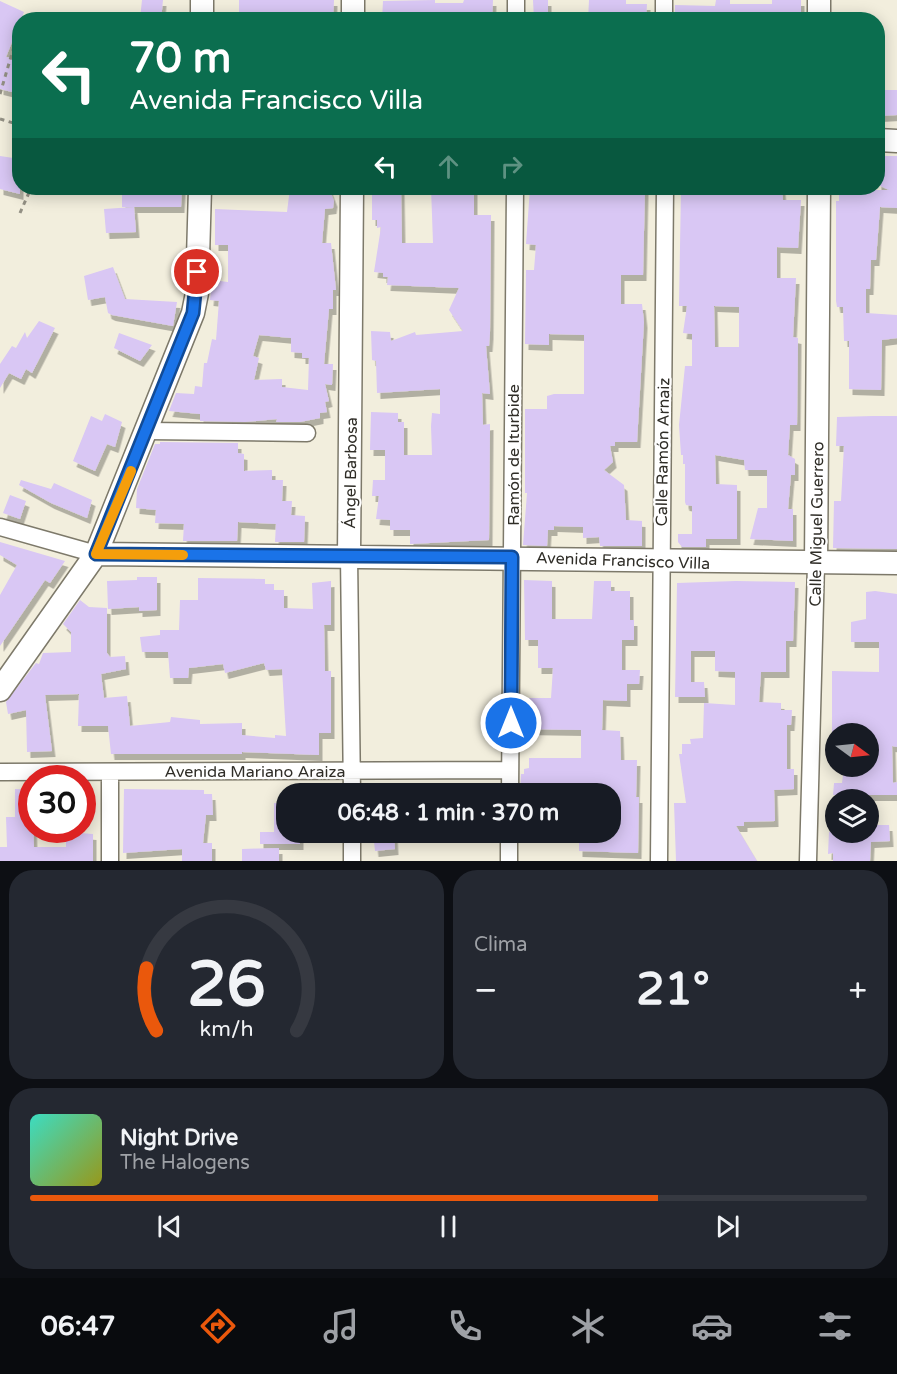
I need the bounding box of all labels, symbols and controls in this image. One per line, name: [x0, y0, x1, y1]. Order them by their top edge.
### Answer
text: 70 m: [129, 33, 231, 84]
icon: left: [30, 36, 108, 114]
text: Avenida Francisco Villa: [129, 84, 423, 117]
icon: left: [369, 150, 402, 183]
icon: ahead: [432, 150, 465, 183]
icon: right: [495, 150, 528, 183]
pin: [171, 246, 222, 297]
icon: arrive: [180, 255, 213, 288]
street label: Calle Ramón Arnaiz: [652, 378, 674, 527]
street label: Ramón de Iturbide: [504, 384, 524, 526]
street label: Ángel Barbosa: [340, 417, 362, 529]
street label: Calle Miguel Guerrero: [806, 441, 828, 607]
street label: Avenida Francisco Villa: [535, 548, 710, 574]
position arrow: [479, 691, 543, 755]
north arrow: [825, 723, 879, 777]
map controls: [825, 723, 879, 843]
street label: Avenida Mariano Araiza: [165, 762, 345, 782]
speed limit sign: 30: [18, 765, 96, 843]
button: layers: [825, 789, 879, 843]
text: 06:48 · 1 min · 370 m: [338, 800, 559, 826]
text: Clima: [474, 933, 527, 957]
text: 26: [187, 948, 266, 1023]
text: 21°: [636, 963, 710, 1017]
text: −: [474, 971, 498, 1010]
text: +: [848, 971, 867, 1010]
text: km/h: [200, 1017, 253, 1043]
text: Night Drive: [120, 1125, 238, 1151]
text: The Halogens: [120, 1151, 250, 1175]
icon: previous: [153, 1210, 186, 1243]
icon: pause: [432, 1210, 465, 1243]
icon: next: [711, 1210, 744, 1243]
icon: directions: [197, 1305, 239, 1347]
icon: music: [320, 1305, 362, 1347]
icon: phone: [444, 1305, 486, 1347]
icon: climate: [567, 1305, 609, 1347]
icon: car: [691, 1305, 733, 1347]
icon: filters: [814, 1305, 856, 1347]
text: 06:47: [41, 1310, 116, 1343]

